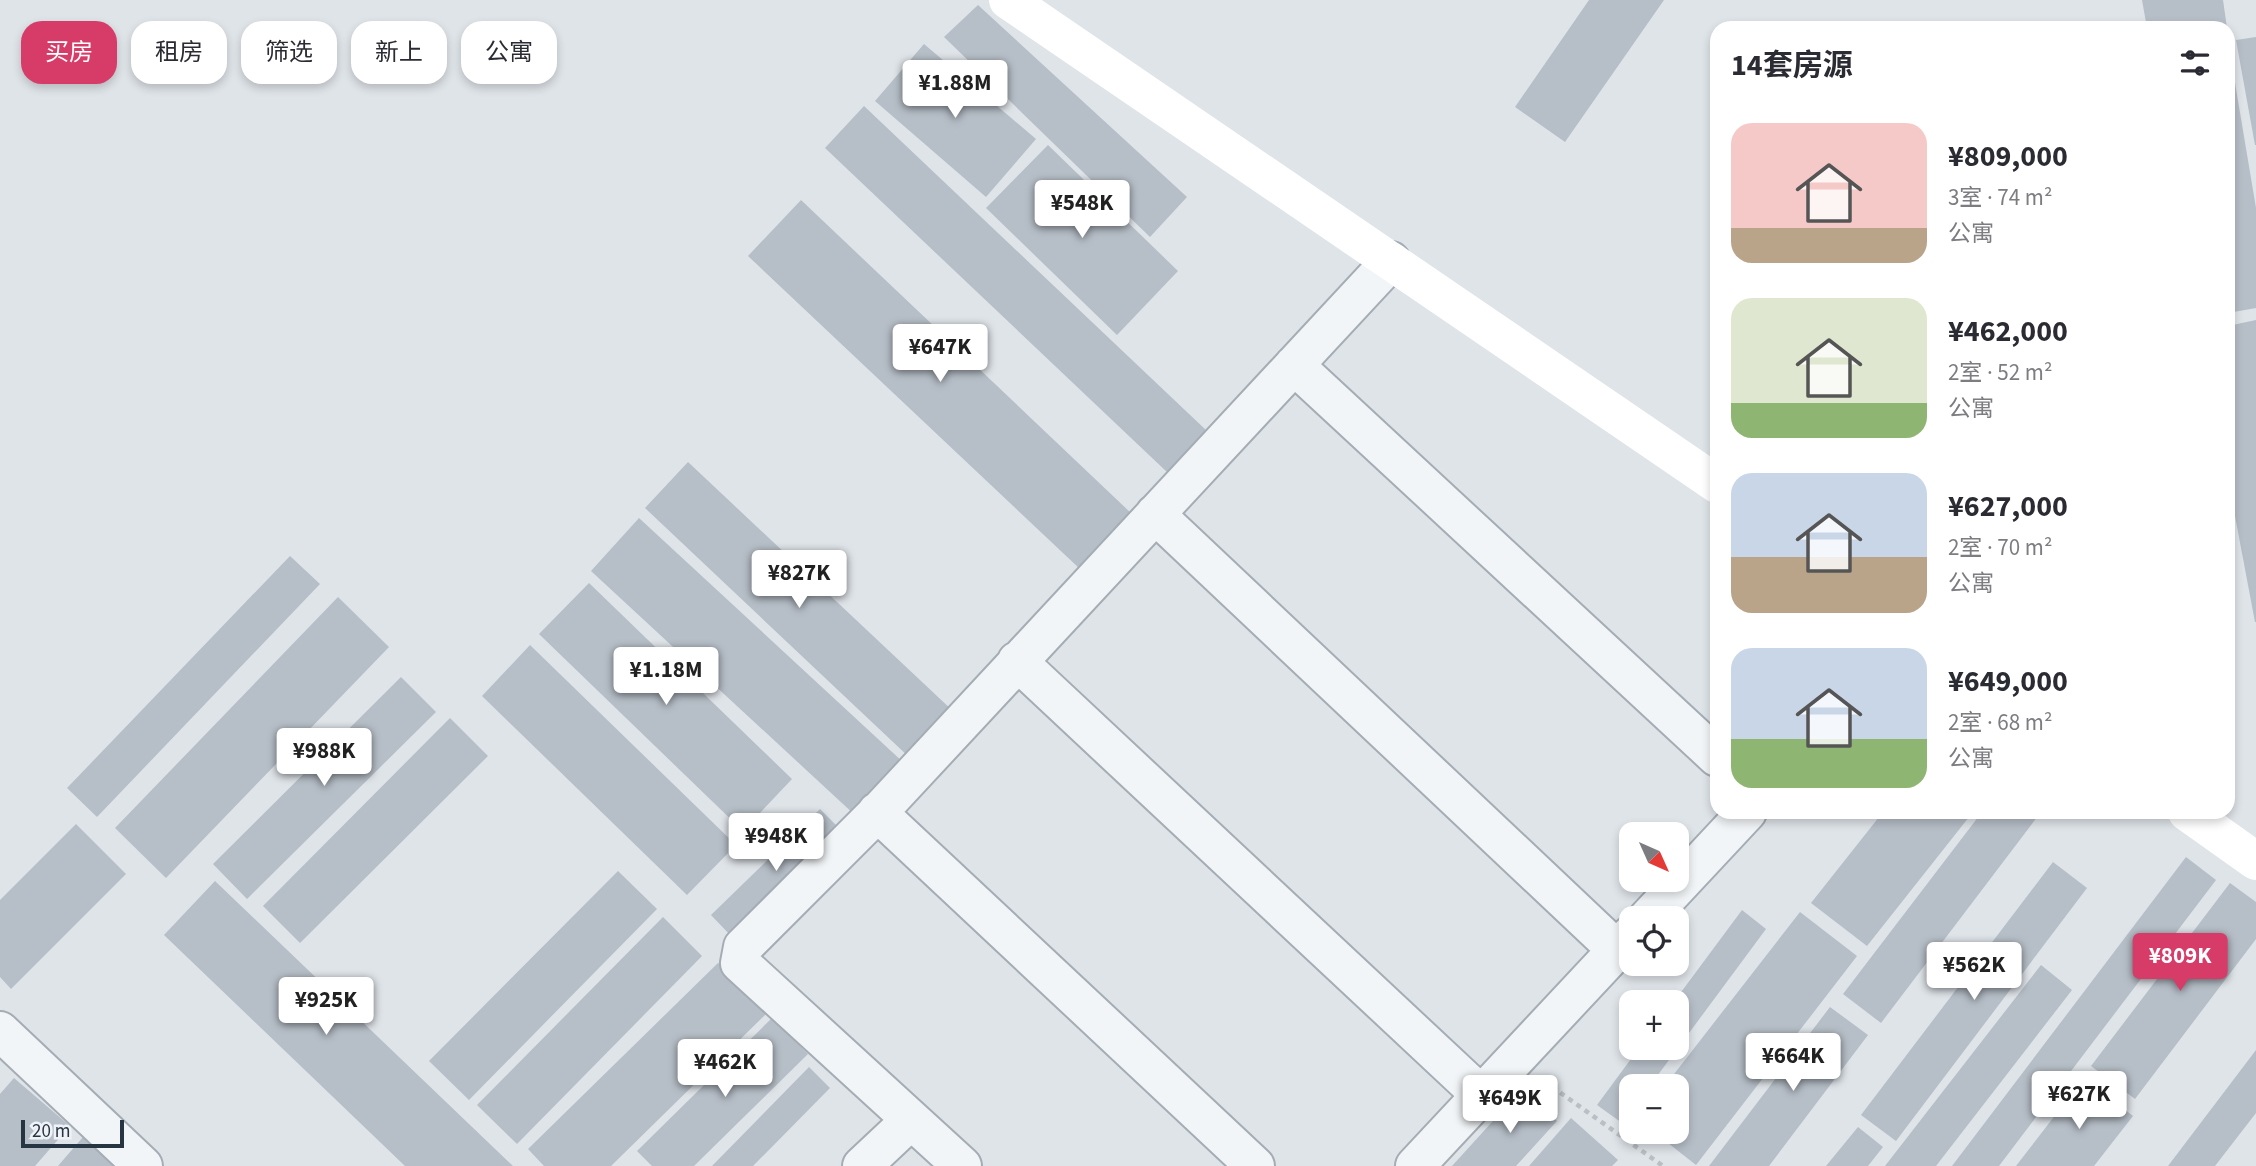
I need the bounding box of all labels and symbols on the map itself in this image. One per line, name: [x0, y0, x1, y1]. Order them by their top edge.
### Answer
pin: ¥1.88M: [898, 60, 1012, 120]
pin: ¥548K: [1033, 180, 1131, 240]
pin: ¥647K: [891, 324, 989, 384]
pin: ¥827K: [750, 550, 848, 610]
pin: ¥1.18M: [609, 648, 723, 707]
pin: ¥988K: [275, 728, 373, 788]
pin: ¥948K: [727, 814, 825, 873]
north arrow: [1619, 822, 1689, 892]
pin: ¥809K: [2131, 934, 2229, 993]
pin: ¥562K: [1925, 942, 2023, 1002]
pin: ¥925K: [277, 978, 375, 1037]
pin: ¥664K: [1744, 1034, 1842, 1093]
pin: ¥462K: [676, 1040, 774, 1099]
pin: ¥627K: [2030, 1072, 2128, 1131]
pin: ¥649K: [1461, 1076, 1559, 1135]
scale bar: [21, 1117, 124, 1149]

